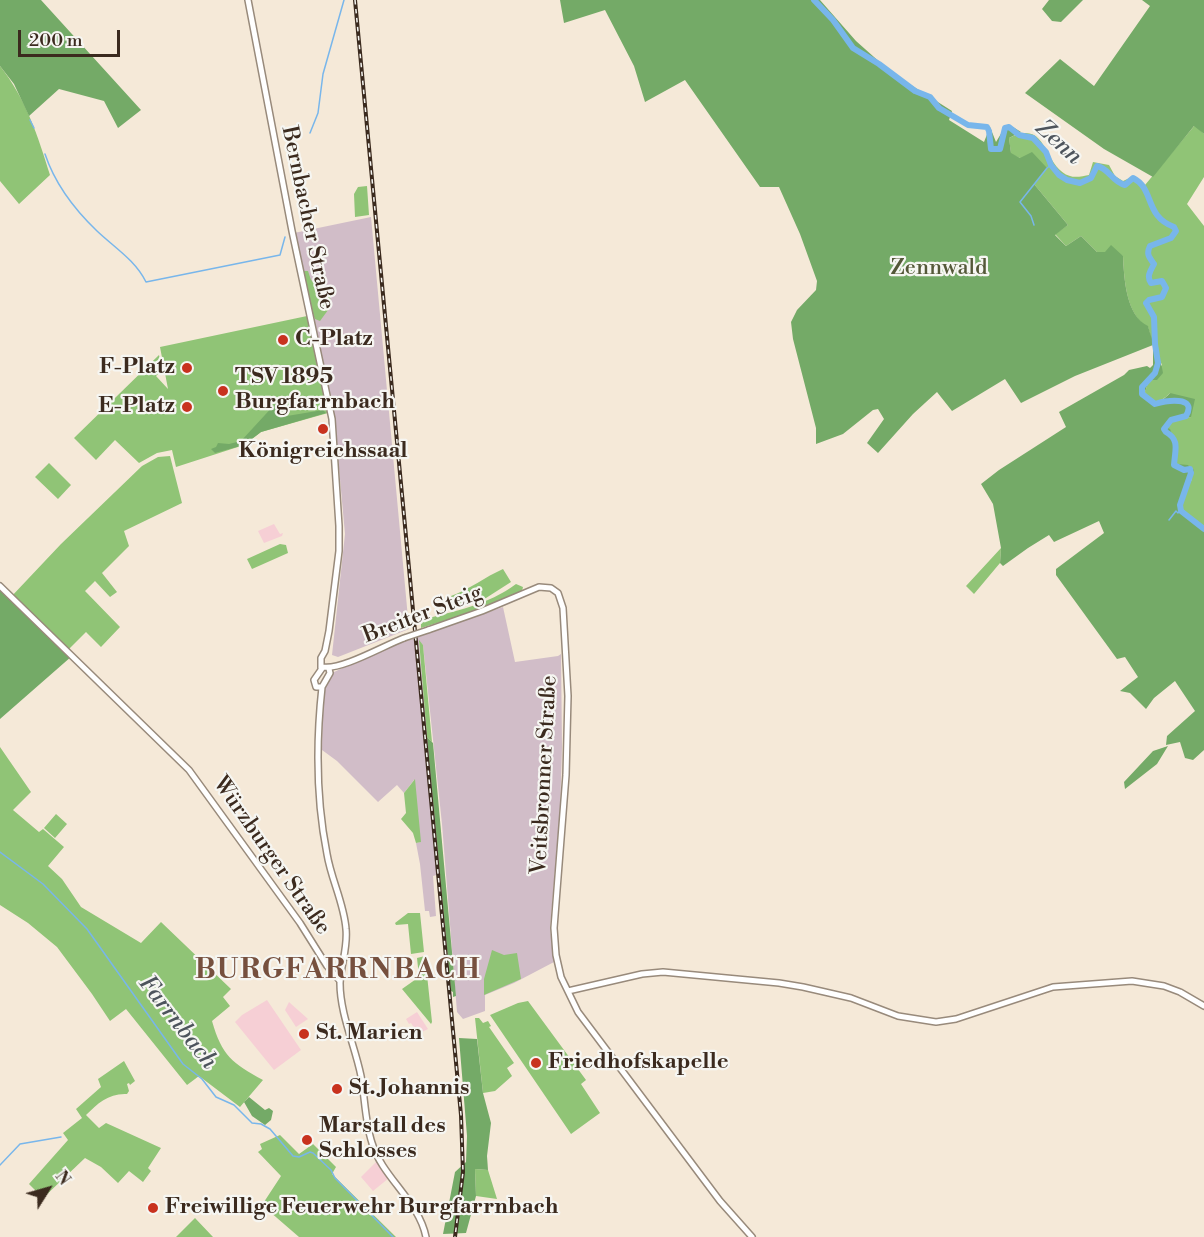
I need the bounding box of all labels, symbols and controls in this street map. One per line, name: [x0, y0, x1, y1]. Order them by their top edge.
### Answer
scale bar: [21, 18, 123, 56]
text: 200 m: [29, 29, 83, 52]
water label: Zenn: [1028, 114, 1088, 172]
street label: Bernbacher Straße: [275, 124, 339, 312]
park label: Zennwald: [890, 256, 988, 282]
place label: C-Platz: [295, 327, 373, 353]
marker: C-Platz: [276, 333, 290, 347]
place label: F-Platz: [99, 355, 175, 381]
marker: F-Platz: [180, 361, 194, 375]
place label: TSV 1895 Burgfarrnbach: [235, 365, 395, 416]
marker: TSV 1895 Burgfarrnbach: [216, 384, 230, 398]
place label: E-Platz: [98, 394, 175, 420]
marker: E-Platz: [180, 400, 194, 414]
marker: Königreichssaal: [316, 422, 330, 436]
place label: Königreichssaal: [238, 439, 408, 465]
street label: Breiter Steig: [360, 580, 486, 650]
street label: Veitsbronner Straße: [527, 675, 563, 875]
street label: Würzburger Straße: [207, 772, 335, 940]
district label: BURGFARRNBACH: [195, 954, 481, 988]
water label: Farrnbach: [131, 970, 223, 1076]
place label: St. Marien: [316, 1021, 422, 1047]
marker: St. Marien: [297, 1027, 311, 1041]
place label: Friedhofskapelle: [548, 1050, 729, 1076]
marker: Friedhofskapelle: [529, 1056, 543, 1070]
place label: St. Johannis: [349, 1076, 470, 1102]
marker: St. Johannis: [330, 1082, 344, 1096]
place label: Marstall des Schlosses: [319, 1114, 446, 1166]
marker: Marstall des Schlosses: [300, 1133, 314, 1147]
north arrow: [18, 1159, 78, 1219]
text: N: [51, 1167, 74, 1189]
place label: Freiwillige Feuerwehr Burgfarrnbach: [165, 1195, 558, 1221]
marker: Freiwillige Feuerwehr Burgfarrnbach: [146, 1201, 160, 1215]

